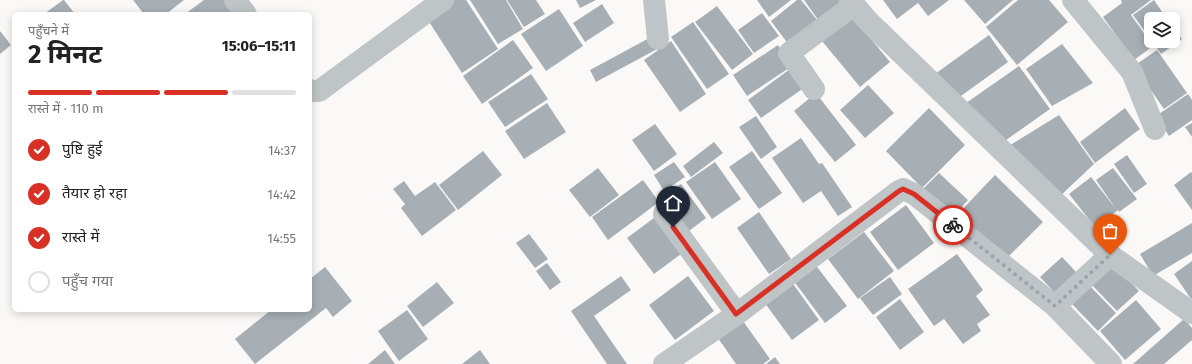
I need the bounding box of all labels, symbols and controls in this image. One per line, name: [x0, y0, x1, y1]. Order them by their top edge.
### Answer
map controls: [1144, 12, 1180, 48]
button: layers: [1144, 12, 1180, 48]
text: पहुँचने में: [28, 23, 69, 38]
text: 15:06–15:11: [222, 37, 296, 55]
text: 2 मिनट: [28, 39, 102, 70]
text: रास्ते में · 110 m: [28, 101, 103, 116]
icon: check: [28, 139, 50, 161]
text: पुष्टि हुई: [62, 140, 102, 158]
text: 14:37: [268, 143, 296, 158]
icon: check: [28, 183, 50, 205]
text: तैयार हो रहा: [62, 184, 127, 202]
pin: [656, 186, 690, 227]
text: 14:42: [267, 187, 296, 202]
icon: home: [662, 192, 684, 214]
courier: [933, 205, 973, 245]
icon: bike: [942, 214, 964, 236]
pin: [1093, 214, 1127, 255]
icon: bag: [1099, 220, 1121, 242]
icon: check: [28, 227, 50, 249]
text: रास्ते में: [62, 228, 99, 246]
text: 14:55: [267, 231, 296, 246]
text: पहुँच गया: [62, 272, 113, 290]

